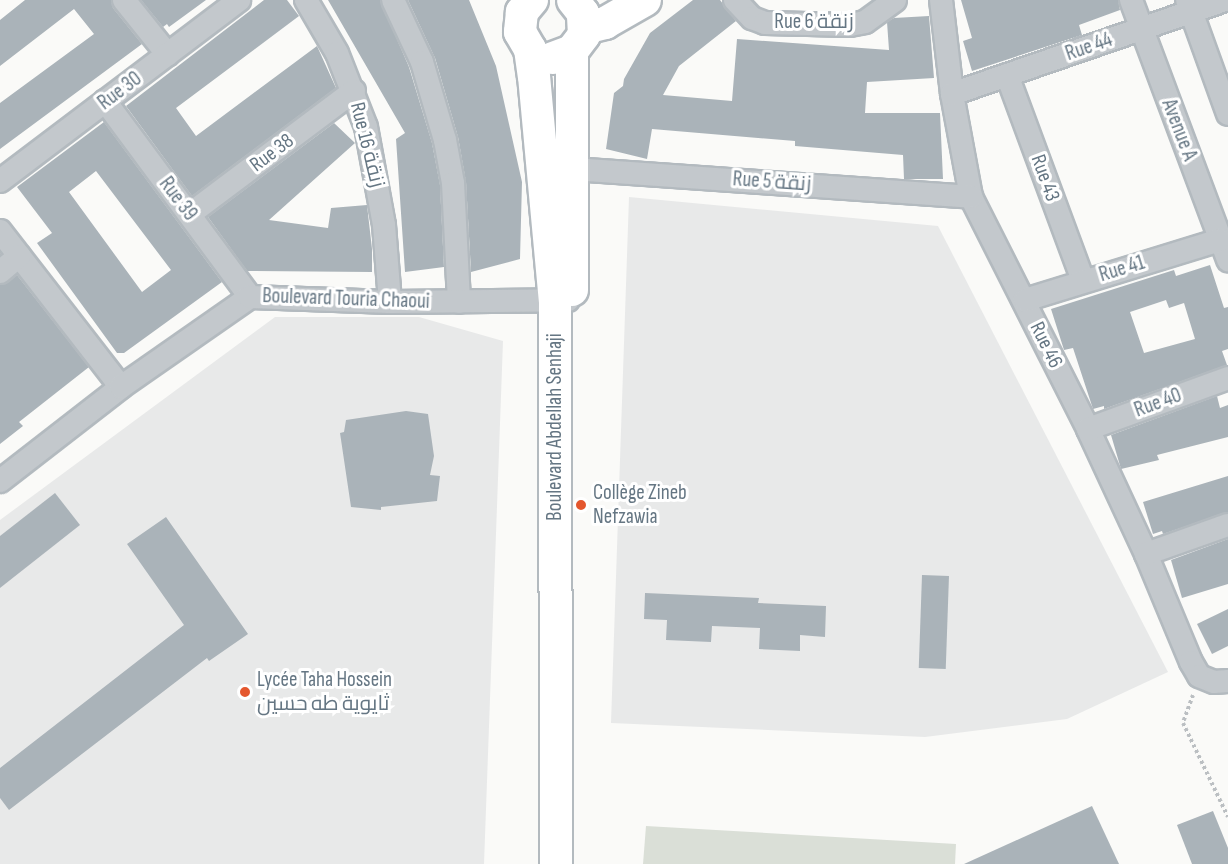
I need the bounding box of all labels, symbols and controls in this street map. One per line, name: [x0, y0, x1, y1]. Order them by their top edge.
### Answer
street label: Rue 6 زنقة: [774, 9, 854, 35]
street label: Rue 44: [1062, 27, 1116, 67]
street label: Rue 30: [93, 66, 147, 116]
street label: Avenue A: [1156, 96, 1202, 164]
street label: Rue 16 زنقة: [344, 100, 390, 190]
street label: Rue 38: [245, 128, 299, 178]
street label: Rue 43: [1025, 151, 1065, 205]
street label: Rue 5 زنقة: [732, 167, 812, 197]
street label: Rue 39: [153, 172, 203, 226]
street label: Rue 41: [1096, 250, 1148, 288]
street label: Boulevard Touria Chaoui: [262, 283, 430, 315]
street label: Rue 46: [1024, 318, 1068, 372]
street label: Boulevard Abdellah Senhaji: [542, 333, 568, 521]
street label: Rue 40: [1131, 383, 1185, 423]
place label: Collège Zineb Nefzawia: [593, 480, 687, 530]
marker: Collège Zineb Nefzawia: [574, 498, 588, 512]
place label: Lycée Taha Hossein ثايوية طه حسين: [257, 667, 392, 717]
marker: Lycée Taha Hossein ثايوية طه حسين: [238, 685, 252, 699]

